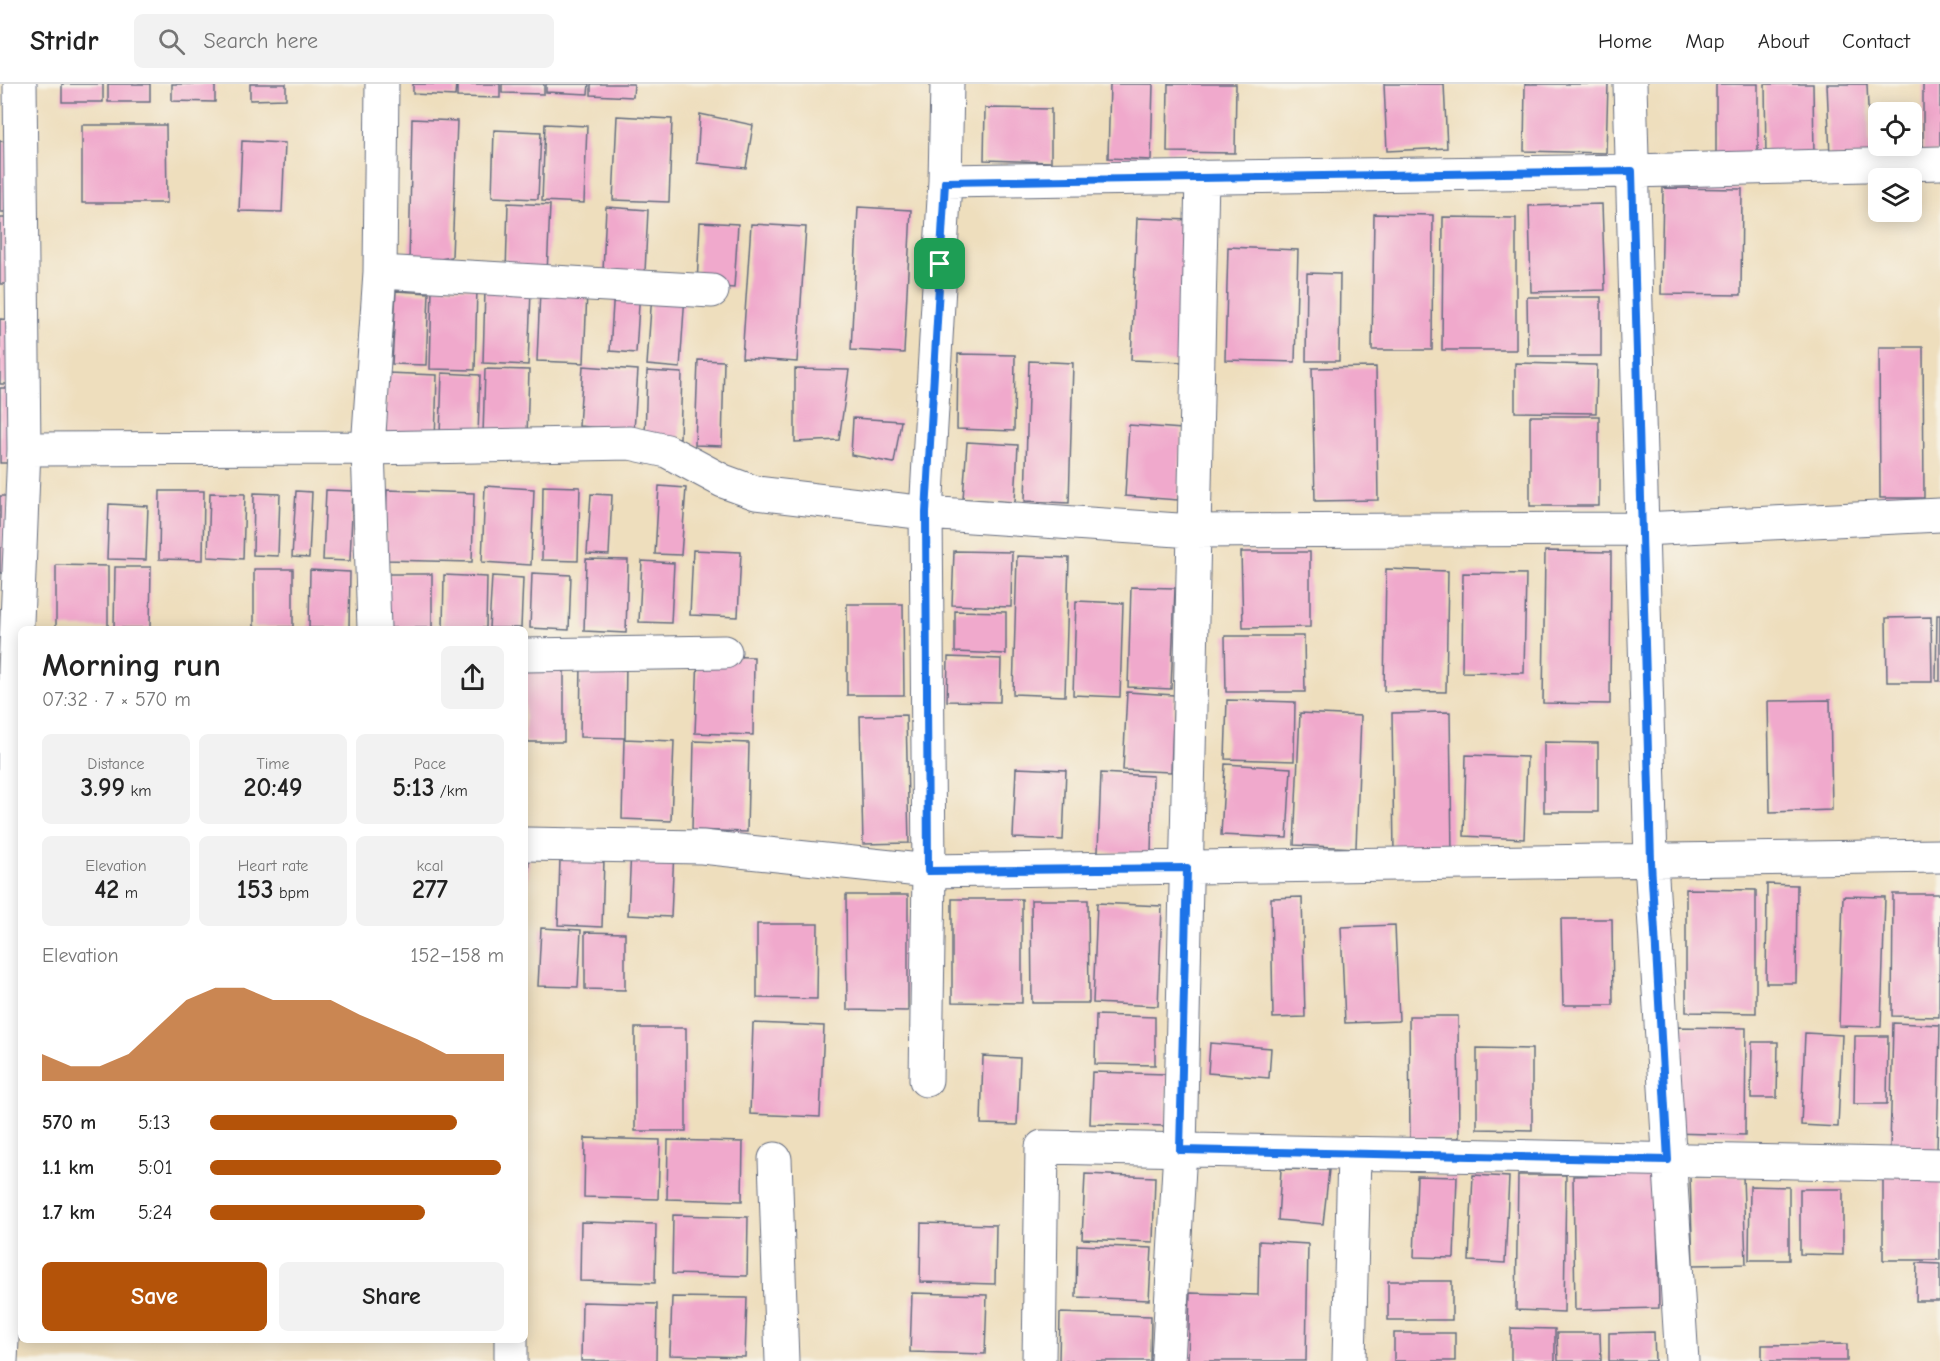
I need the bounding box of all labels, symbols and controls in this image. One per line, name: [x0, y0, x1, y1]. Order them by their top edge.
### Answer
search box: [134, 14, 554, 68]
text: Stridr: [30, 25, 98, 57]
icon: search: [155, 25, 188, 58]
text: Search here: [203, 28, 318, 54]
text: Home: [1598, 29, 1652, 53]
text: Map: [1685, 29, 1725, 53]
text: About: [1758, 29, 1809, 53]
text: Contact: [1842, 29, 1910, 53]
map controls: [1868, 102, 1922, 222]
button: locate: [1868, 102, 1922, 156]
button: layers: [1868, 168, 1922, 222]
pin: [914, 238, 965, 289]
icon: arrive: [923, 247, 956, 280]
text: Morning run: [42, 646, 221, 684]
button: share: [441, 646, 504, 709]
text: 07:32 · 7 × 570 m: [42, 688, 191, 711]
text: Distance: [87, 755, 145, 773]
text: Time: [256, 755, 290, 773]
text: Pace: [414, 755, 446, 773]
text: 3.99: [80, 773, 125, 803]
text: 20:49: [244, 773, 303, 803]
text: 5:13: [392, 773, 434, 803]
text: km: [125, 782, 152, 800]
text: /km: [434, 782, 468, 800]
text: Elevation: [85, 857, 147, 875]
text: Heart rate: [238, 857, 308, 875]
text: kcal: [417, 857, 443, 875]
text: 42: [94, 875, 119, 905]
text: 153: [237, 875, 274, 905]
text: 277: [412, 875, 448, 905]
text: m: [119, 884, 138, 902]
text: bpm: [274, 884, 309, 902]
text: Elevation: [42, 944, 119, 967]
text: 152–158 m: [411, 944, 504, 967]
text: 570 m: [42, 1111, 96, 1134]
text: 5:13: [138, 1111, 171, 1134]
text: 1.1 km: [42, 1156, 94, 1179]
text: 5:01: [138, 1156, 173, 1179]
text: 1.7 km: [42, 1201, 95, 1224]
text: 5:24: [138, 1201, 173, 1224]
button: Save: [42, 1262, 267, 1331]
button: Share: [279, 1262, 504, 1331]

